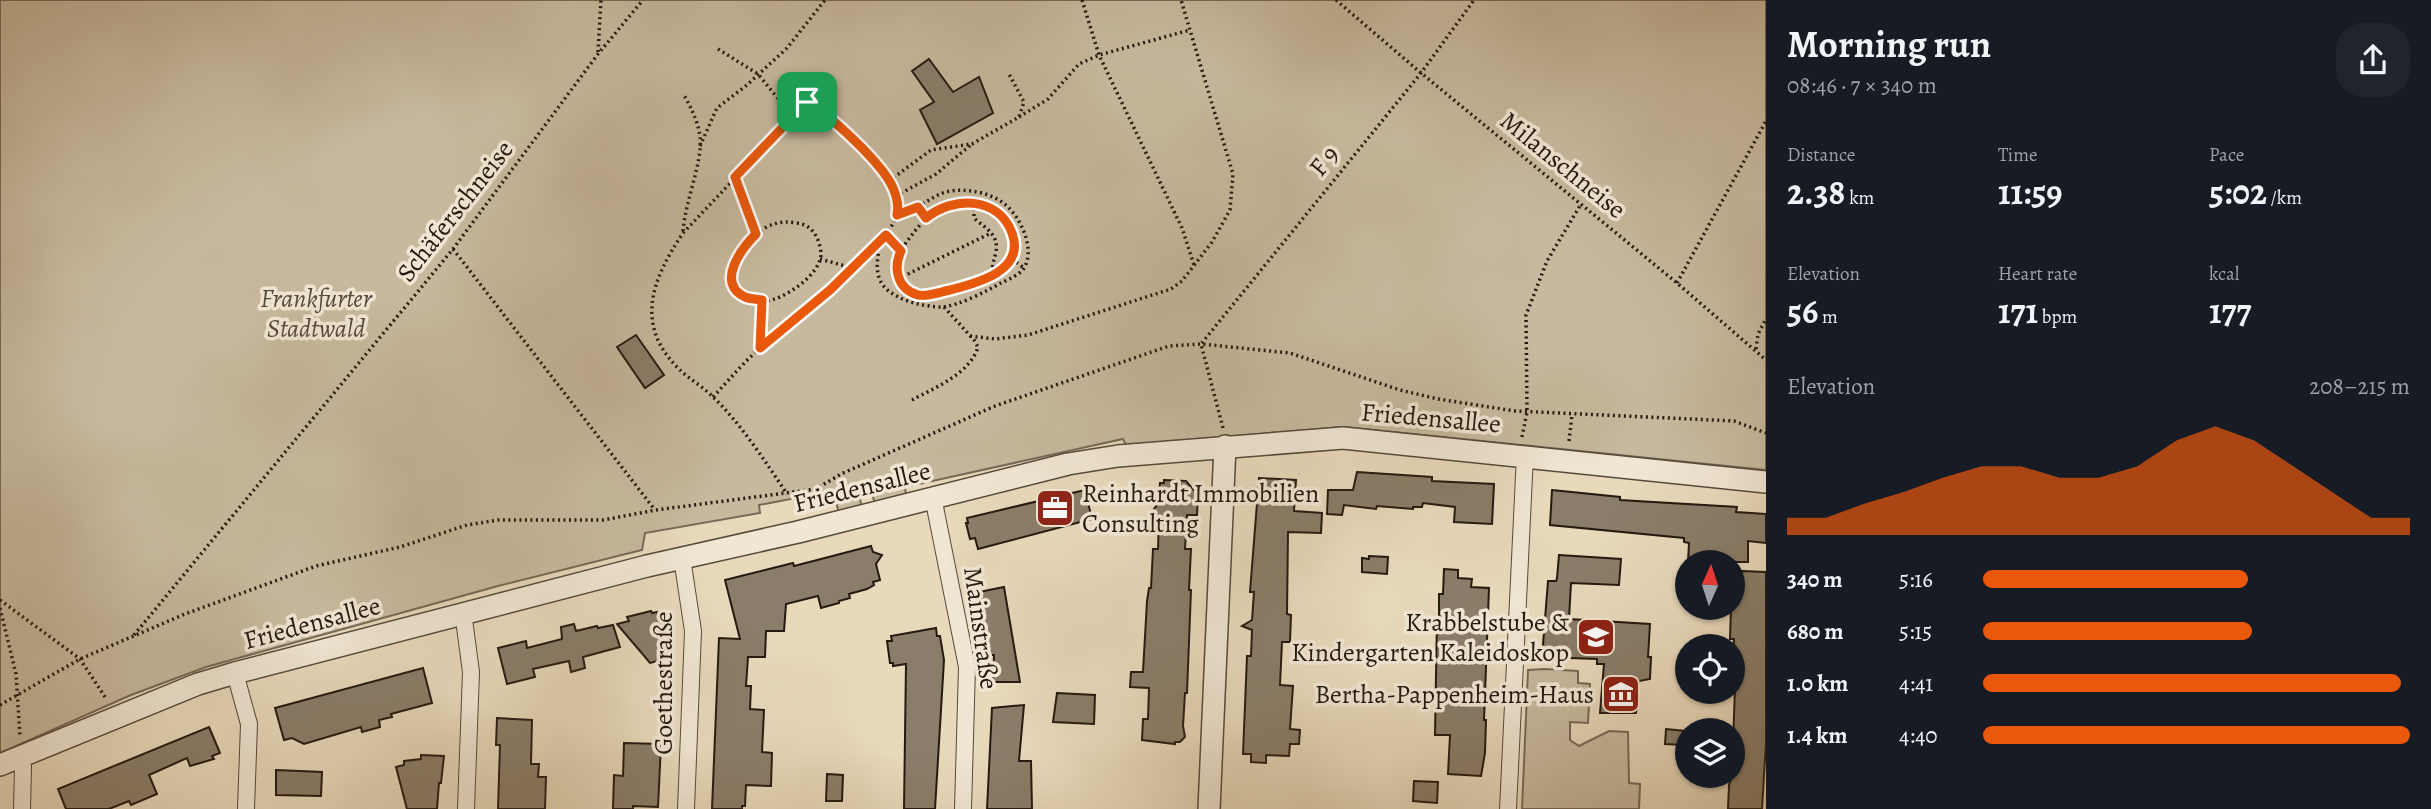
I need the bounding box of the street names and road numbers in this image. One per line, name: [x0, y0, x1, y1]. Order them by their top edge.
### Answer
street label: Milanschneise: [1493, 103, 1633, 227]
street label: Schäferschneise: [389, 133, 521, 289]
street label: F 9: [1301, 138, 1347, 184]
street label: Friedensallee: [1360, 394, 1502, 442]
street label: Friedensallee: [790, 453, 934, 521]
street label: Mainstraße: [955, 565, 1007, 691]
street label: Friedensallee: [240, 588, 384, 658]
street label: Goethestraße: [646, 611, 681, 755]

